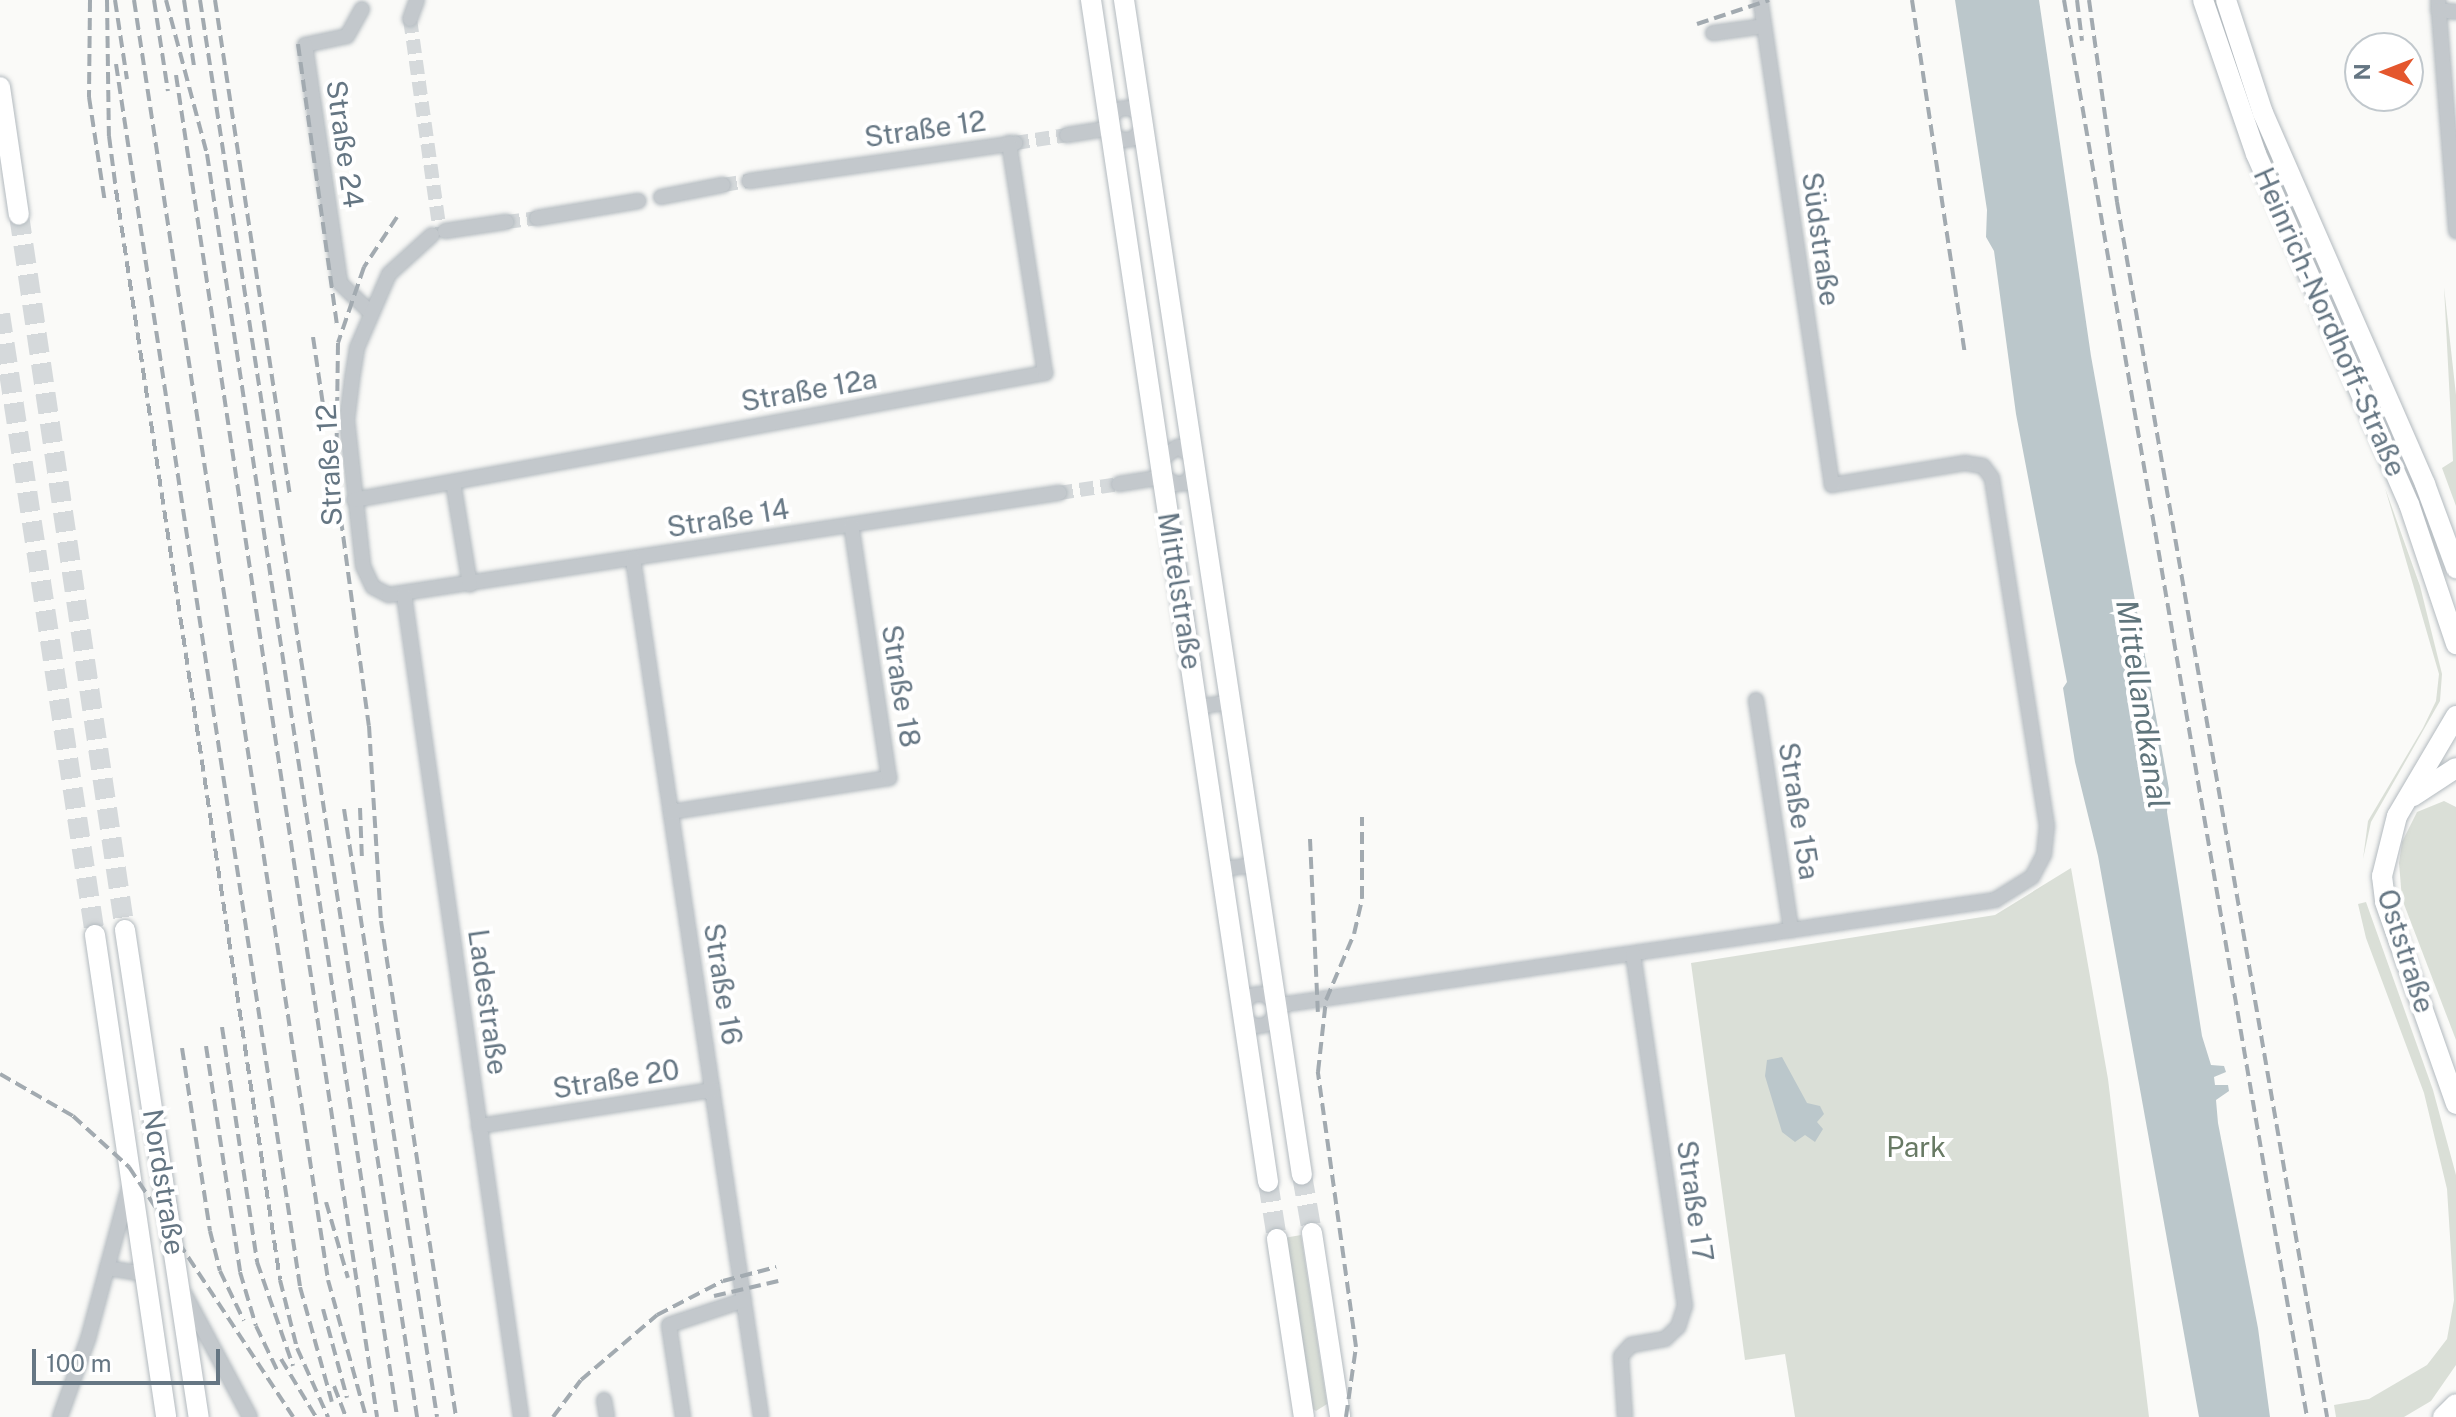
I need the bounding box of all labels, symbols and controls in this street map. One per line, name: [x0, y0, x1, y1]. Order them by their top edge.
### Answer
north arrow: [2344, 32, 2424, 112]
text: N: [2349, 63, 2375, 81]
street label: Straße 24: [319, 78, 371, 210]
street label: Straße 12: [862, 104, 988, 154]
street label: Heinrich-Nordhoff-Straße: [2247, 162, 2413, 482]
street label: Südstraße: [1795, 170, 1847, 308]
street label: Straße 12a: [738, 361, 880, 419]
street label: Straße 12: [309, 403, 349, 527]
street label: Straße 14: [665, 492, 791, 544]
street label: Mittelstraße: [1151, 510, 1209, 672]
water label: Mittellandkanal: [2109, 597, 2177, 811]
street label: Straße 18: [875, 622, 927, 750]
street label: Straße 15a: [1772, 740, 1826, 882]
street label: Oststraße: [2370, 885, 2442, 1017]
street label: Straße 16: [697, 921, 749, 1047]
street label: Ladestraße: [461, 927, 515, 1077]
street label: Straße 20: [550, 1052, 682, 1106]
street label: Nordstraße: [136, 1107, 192, 1257]
park label: Park: [1886, 1130, 1946, 1164]
street label: Straße 17: [1670, 1138, 1720, 1264]
scale bar: [36, 1333, 224, 1383]
text: 100 m: [46, 1349, 112, 1377]

